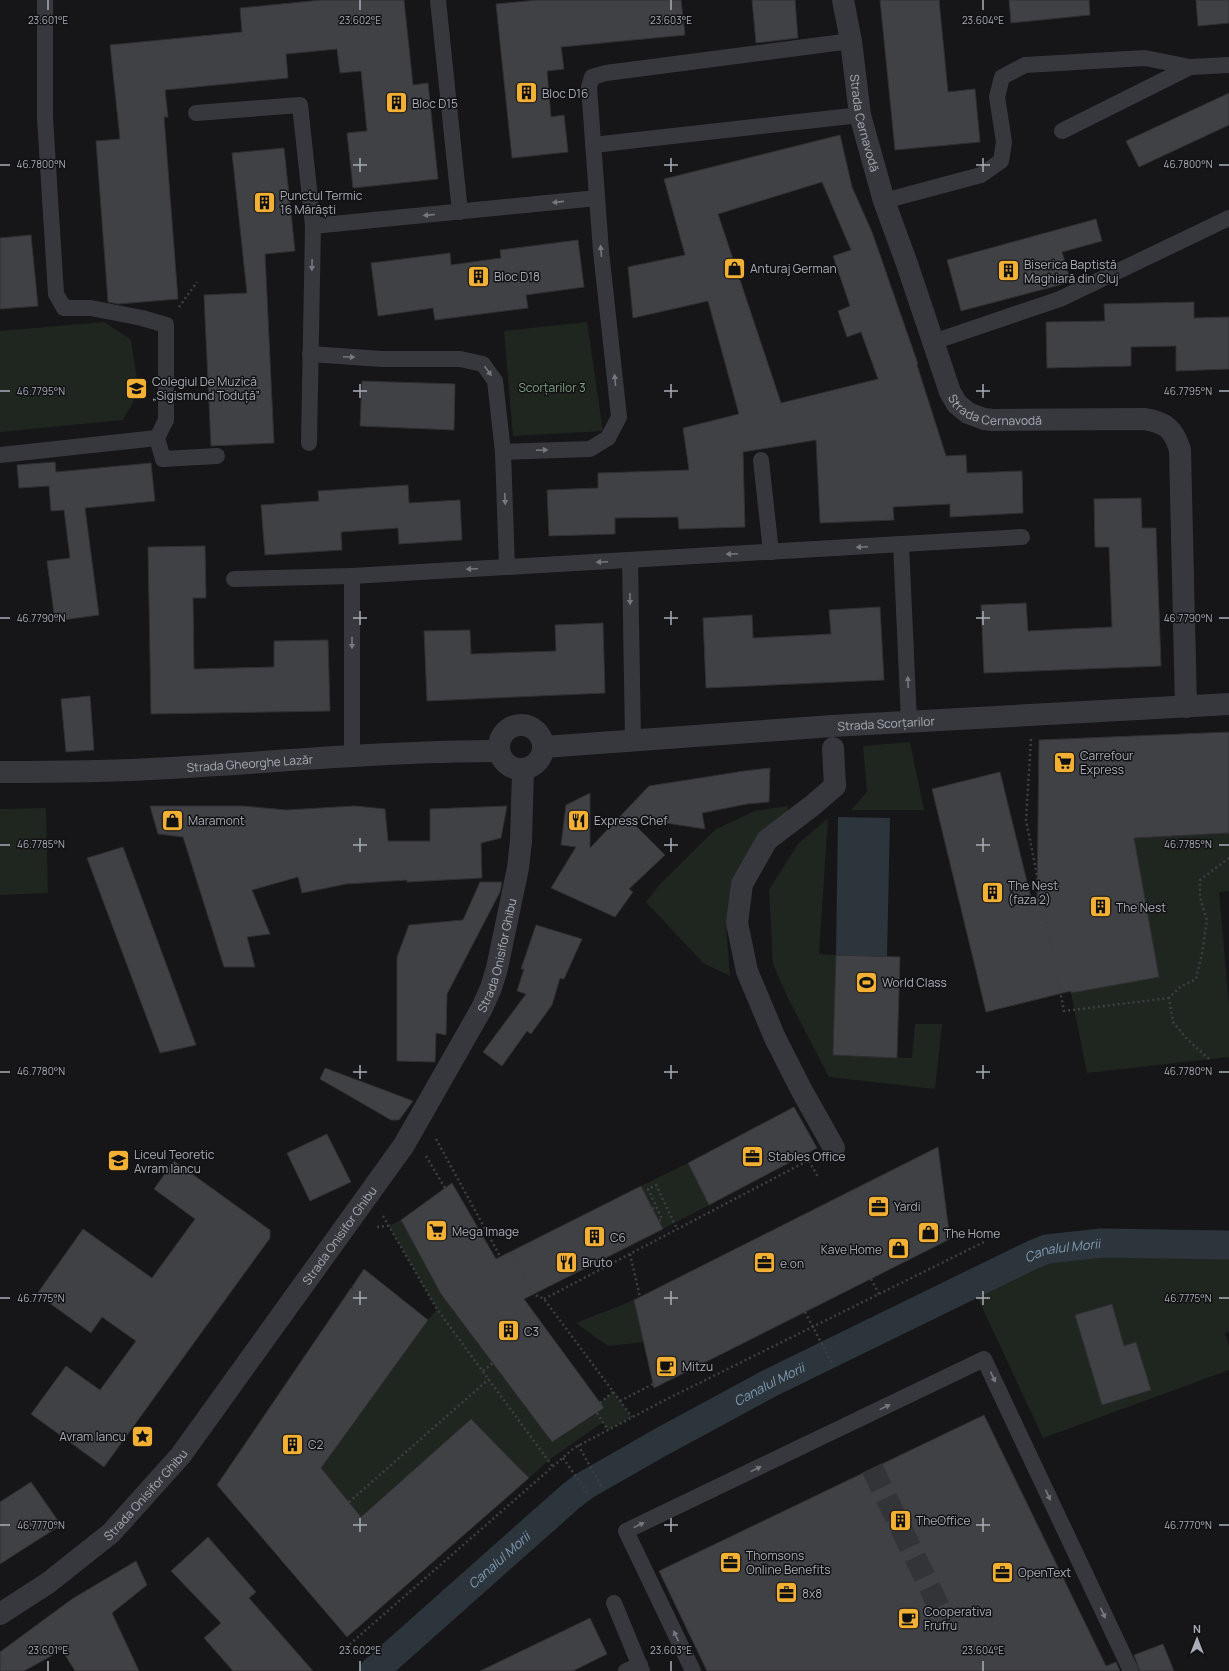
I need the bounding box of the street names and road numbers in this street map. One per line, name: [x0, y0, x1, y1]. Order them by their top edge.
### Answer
street label: Strada Cernavodă: [847, 73, 884, 174]
street label: Strada Cernavodă: [944, 391, 1042, 429]
street label: Strada Scorțarilor: [837, 712, 936, 734]
street label: Strada Gheorghe Lazăr: [186, 750, 314, 775]
street label: Strada Onisifor Ghibu: [473, 897, 520, 1015]
street label: Strada Onisifor Ghibu: [298, 1183, 380, 1288]
street label: Strada Onisifor Ghibu: [100, 1446, 191, 1544]

